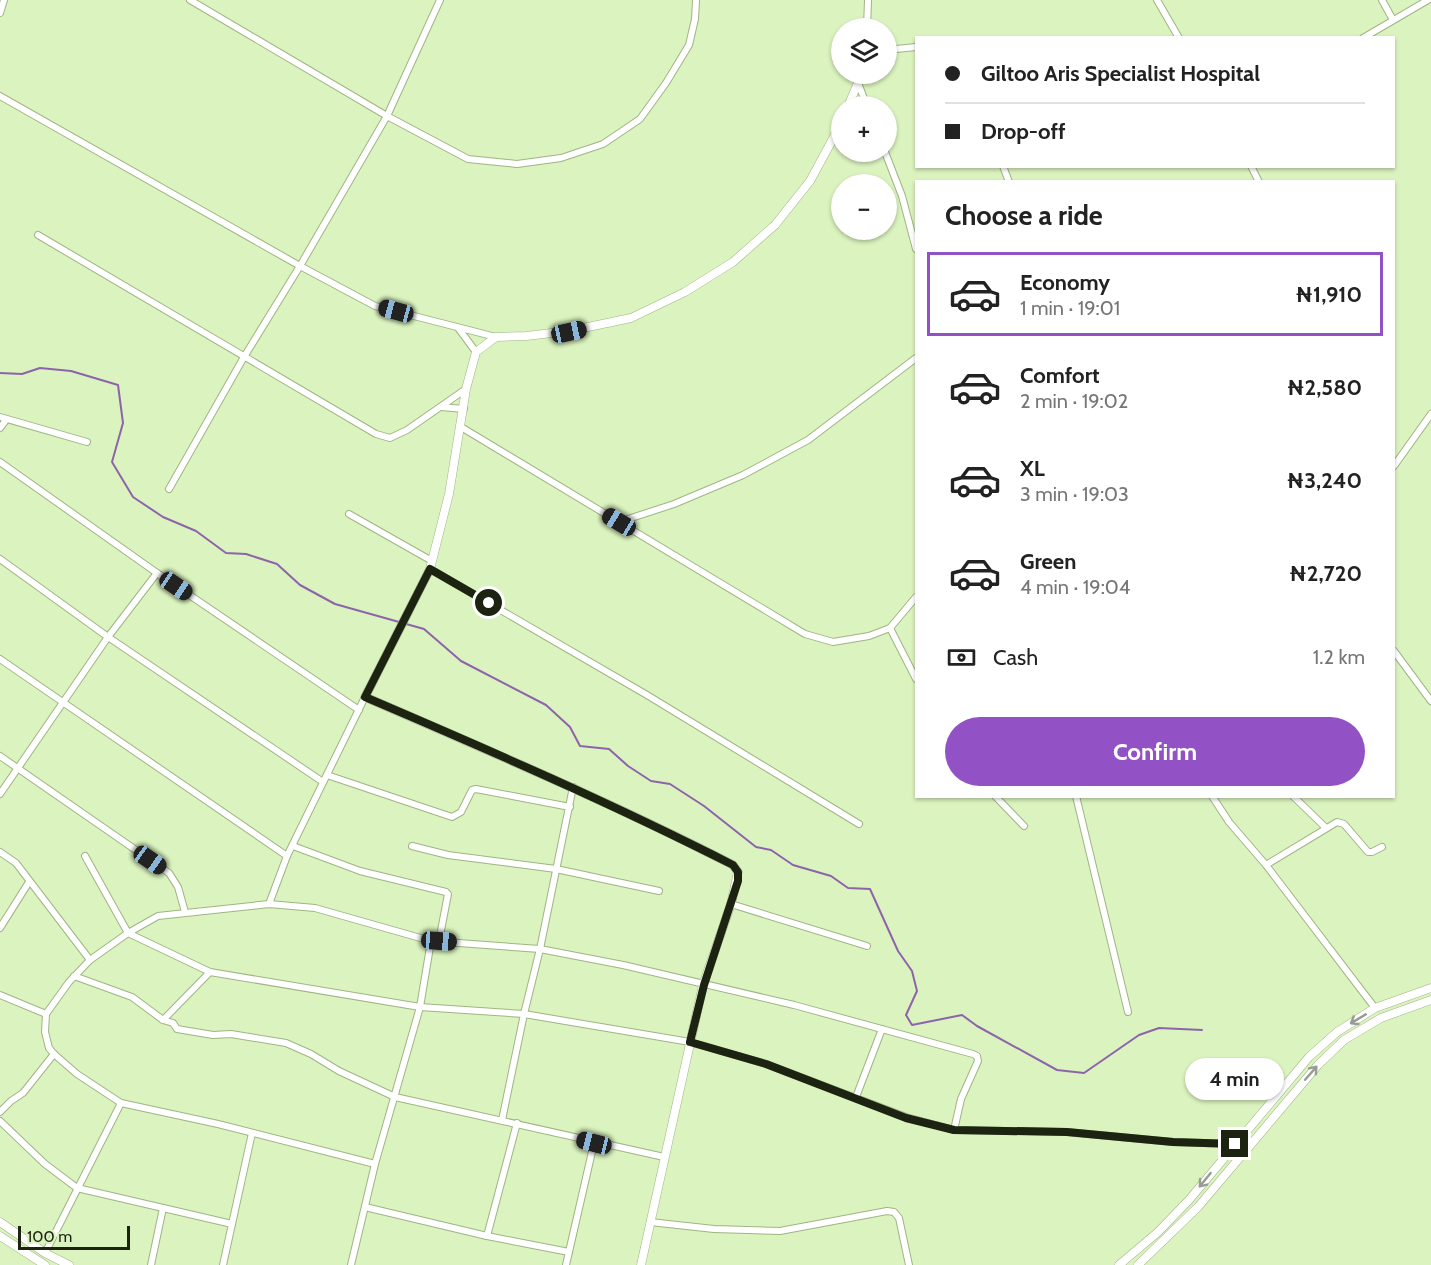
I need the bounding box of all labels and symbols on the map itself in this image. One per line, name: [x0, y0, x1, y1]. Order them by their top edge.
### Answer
car: [376, 298, 416, 324]
car: [550, 319, 588, 345]
car: [599, 505, 639, 539]
car: [156, 568, 196, 604]
route start: [475, 589, 502, 616]
car: [130, 842, 170, 878]
car: [420, 931, 458, 951]
one-way arrow: [1350, 1013, 1367, 1025]
callout: 4 min: [1186, 1057, 1284, 1099]
one-way arrow: [1304, 1065, 1318, 1080]
car: [574, 1130, 614, 1156]
route end: [1221, 1130, 1248, 1157]
one-way arrow: [1199, 1172, 1212, 1188]
scale bar: [18, 1223, 130, 1250]

